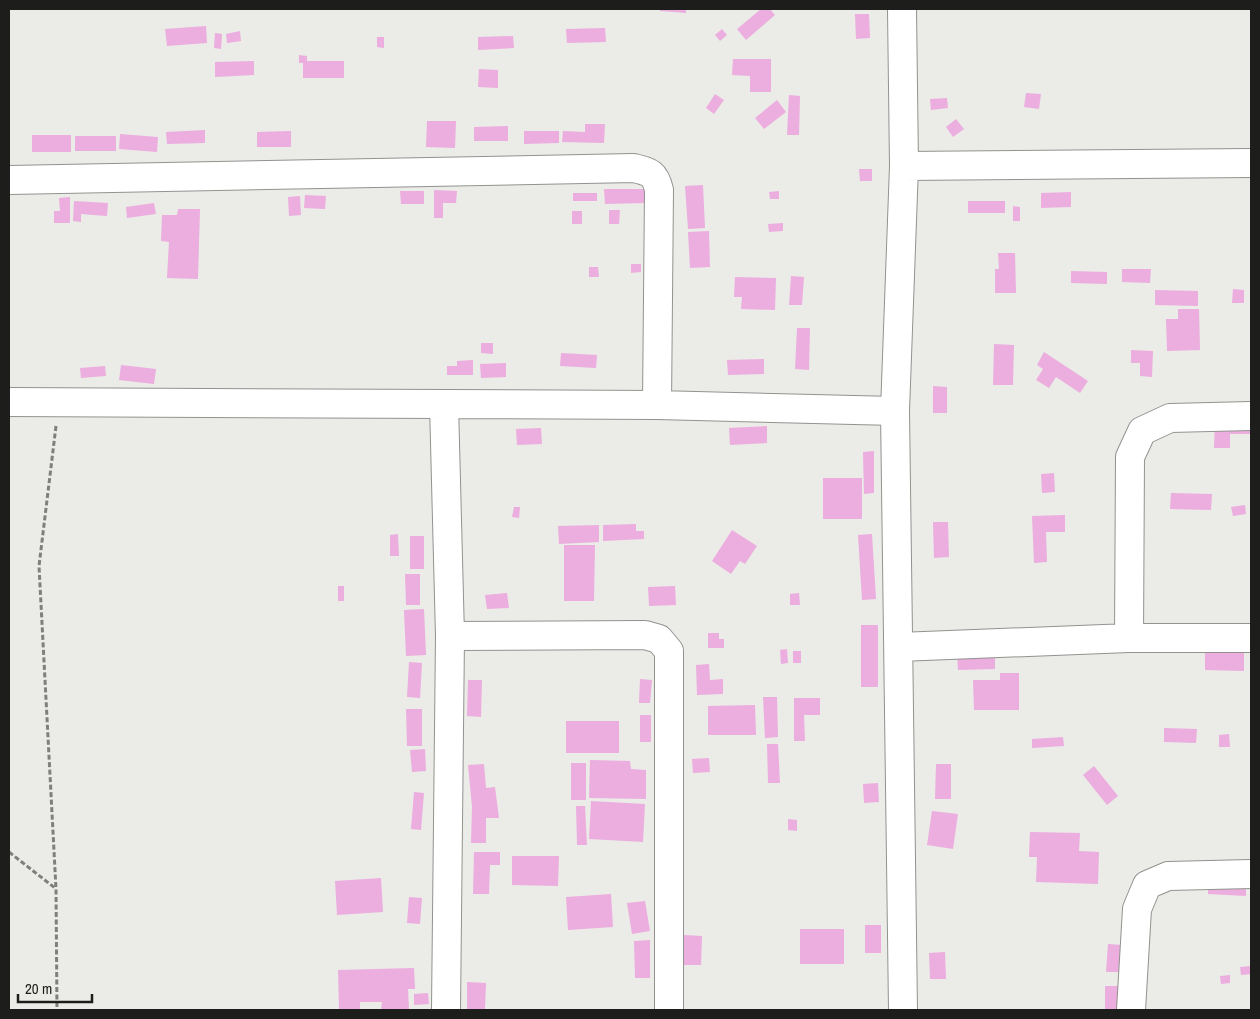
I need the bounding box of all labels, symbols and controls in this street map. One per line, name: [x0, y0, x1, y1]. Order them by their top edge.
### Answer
scale bar: [18, 972, 91, 1004]
text: 20 m: [25, 978, 52, 999]

